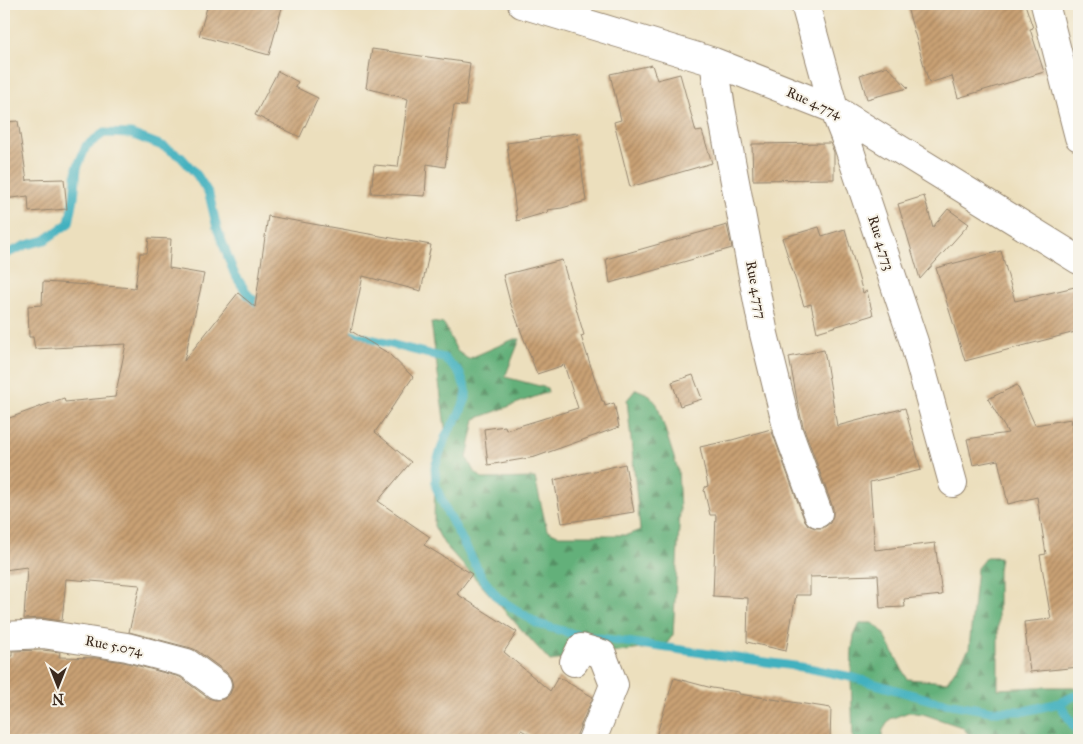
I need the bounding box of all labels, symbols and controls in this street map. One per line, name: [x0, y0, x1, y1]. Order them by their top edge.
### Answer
street label: Rue 4.774: [784, 83, 845, 123]
street label: Rue 4.773: [864, 213, 898, 273]
street label: Rue 4.777: [742, 260, 770, 320]
street label: Rue 5.074: [84, 632, 145, 660]
north arrow: [32, 662, 82, 712]
text: N: [52, 690, 64, 707]

